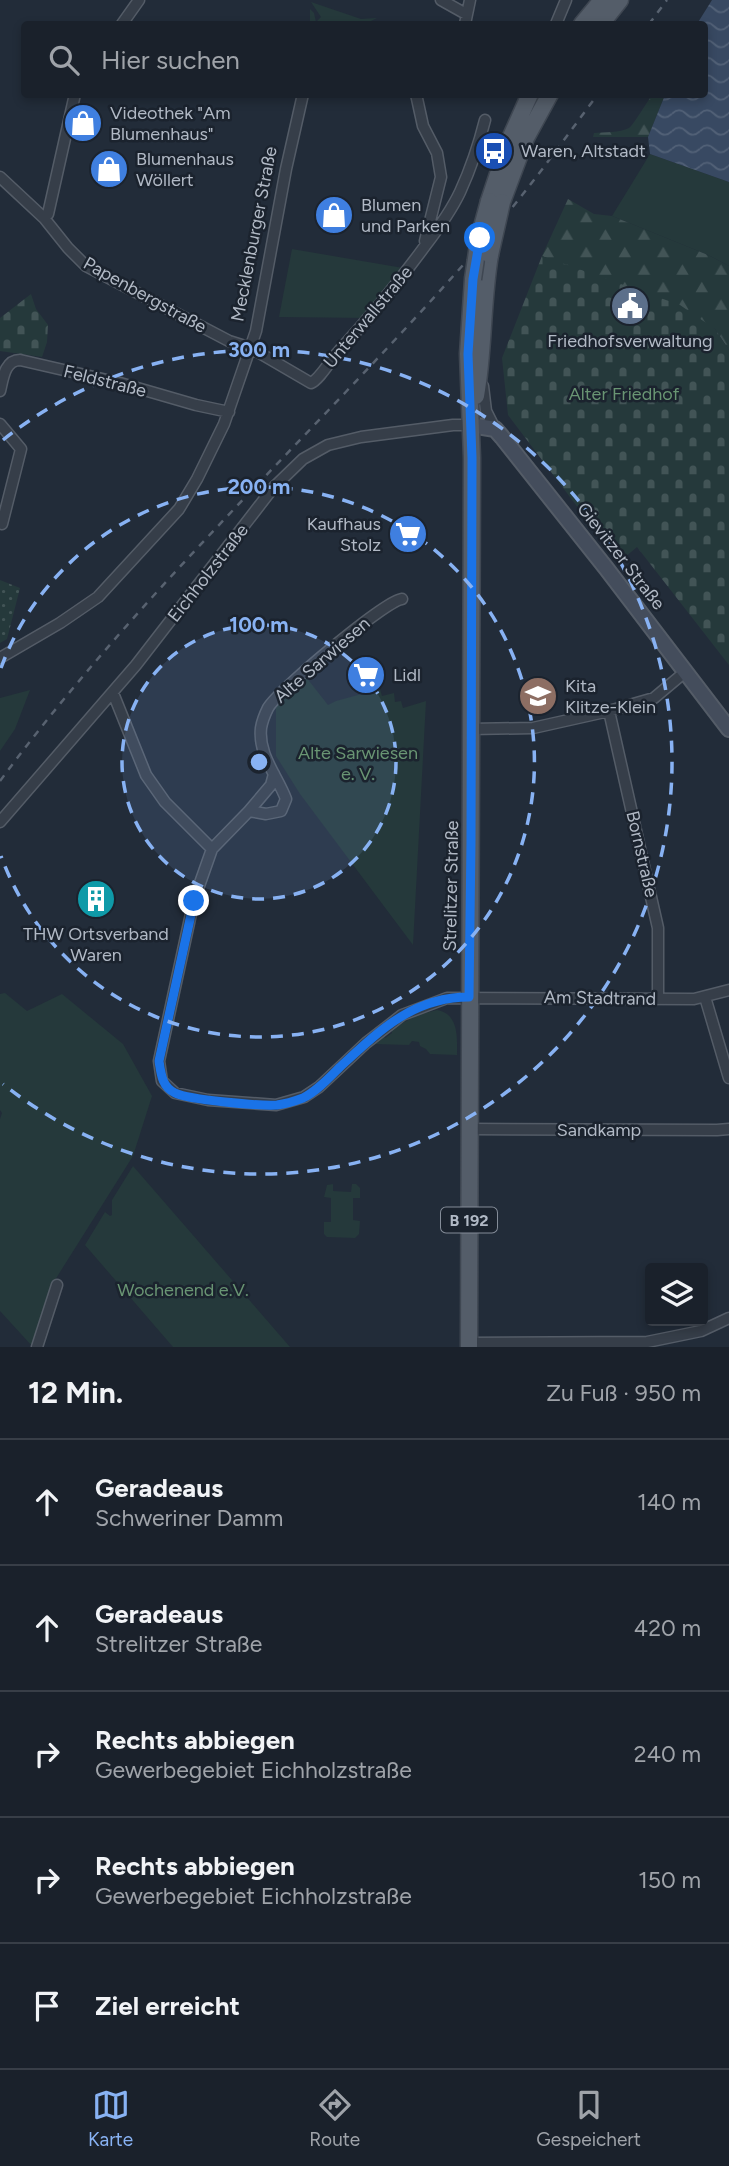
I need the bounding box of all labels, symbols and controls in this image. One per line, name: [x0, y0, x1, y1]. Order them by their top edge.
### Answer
search box: [21, 21, 708, 98]
icon: search: [45, 41, 83, 79]
text: Hier suchen: [101, 44, 240, 76]
shop icon: Videothek "Am Blumenhaus": [62, 102, 104, 144]
place label: Videothek "Am Blumenhaus": [110, 102, 231, 145]
bus stop icon: Waren, Altstadt: [473, 130, 515, 172]
place label: Waren, Altstadt: [521, 140, 646, 162]
street label: Mecklenburger Straße: [226, 144, 282, 323]
shop icon: Blumenhaus Wöllert: [88, 148, 130, 190]
place label: Blumenhaus Wöllert: [136, 148, 234, 191]
shop icon: Blumen und Parken: [313, 194, 355, 236]
place label: Blumen und Parken: [361, 194, 450, 237]
route start: [464, 222, 495, 253]
street label: Papenbergstraße: [80, 252, 211, 338]
street label: Unterwallstraße: [319, 261, 417, 373]
public building icon: Friedhofsverwaltung: [609, 285, 651, 327]
place label: Friedhofsverwaltung: [547, 330, 713, 352]
text: 300 m: [228, 337, 290, 362]
street label: Feldstraße: [61, 360, 149, 402]
park label: Alter Friedhof: [569, 383, 680, 405]
text: 200 m: [228, 474, 290, 499]
street label: Gievitzer Straße: [572, 498, 670, 614]
place label: Kaufhaus Stolz: [307, 513, 381, 556]
supermarket icon: Kaufhaus Stolz: [387, 513, 429, 555]
street label: Eichholzstraße: [163, 519, 253, 626]
text: 100 m: [229, 612, 289, 637]
street label: Alte Sarwiesen: [270, 612, 374, 708]
supermarket icon: Lidl: [345, 654, 387, 696]
place label: Lidl: [393, 664, 421, 686]
school or university icon: Kita Klitze-Klein: [517, 675, 559, 717]
place label: Kita Klitze-Klein: [565, 675, 656, 718]
park label: Alte Sarwiesen e. V.: [298, 742, 418, 785]
centre of rings: [247, 750, 271, 774]
street label: Bornstraße: [621, 809, 663, 900]
street label: Strelitzer Straße: [439, 820, 463, 952]
building icon: THW Ortsverband Waren: [75, 878, 117, 920]
route end: [178, 885, 209, 916]
place label: THW Ortsverband Waren: [23, 923, 169, 966]
street label: Am Stadtrand: [544, 986, 656, 1010]
street label: Sandkamp: [557, 1119, 641, 1141]
road number: B 192: [441, 1208, 497, 1232]
map controls: [645, 1263, 708, 1326]
button: layers: [645, 1263, 708, 1326]
park label: Wochenend e.V.: [117, 1279, 249, 1301]
text: 12 Min.: [28, 1374, 123, 1411]
text: Zu Fuß · 950 m: [546, 1379, 701, 1407]
text: Geradeaus: [95, 1472, 223, 1504]
icon: ahead: [28, 1483, 66, 1521]
text: 140 m: [637, 1488, 701, 1516]
text: Schweriner Damm: [95, 1504, 283, 1532]
text: Geradeaus: [95, 1598, 223, 1630]
icon: ahead: [28, 1609, 66, 1647]
text: 420 m: [634, 1614, 701, 1642]
text: Strelitzer Straße: [95, 1630, 262, 1658]
text: Rechts abbiegen: [95, 1724, 295, 1756]
icon: right: [28, 1735, 66, 1773]
text: 240 m: [634, 1740, 701, 1768]
text: Gewerbegebiet Eichholzstraße: [95, 1756, 412, 1784]
text: Rechts abbiegen: [95, 1850, 295, 1882]
icon: right: [28, 1861, 66, 1899]
text: 150 m: [638, 1866, 701, 1894]
text: Gewerbegebiet Eichholzstraße: [95, 1882, 412, 1910]
icon: arrive: [28, 1987, 66, 2025]
text: Ziel erreicht: [95, 1990, 240, 2022]
tab: Karte: [88, 2086, 133, 2151]
tab: Route: [309, 2086, 360, 2151]
tab: Gespeichert: [536, 2086, 641, 2151]

